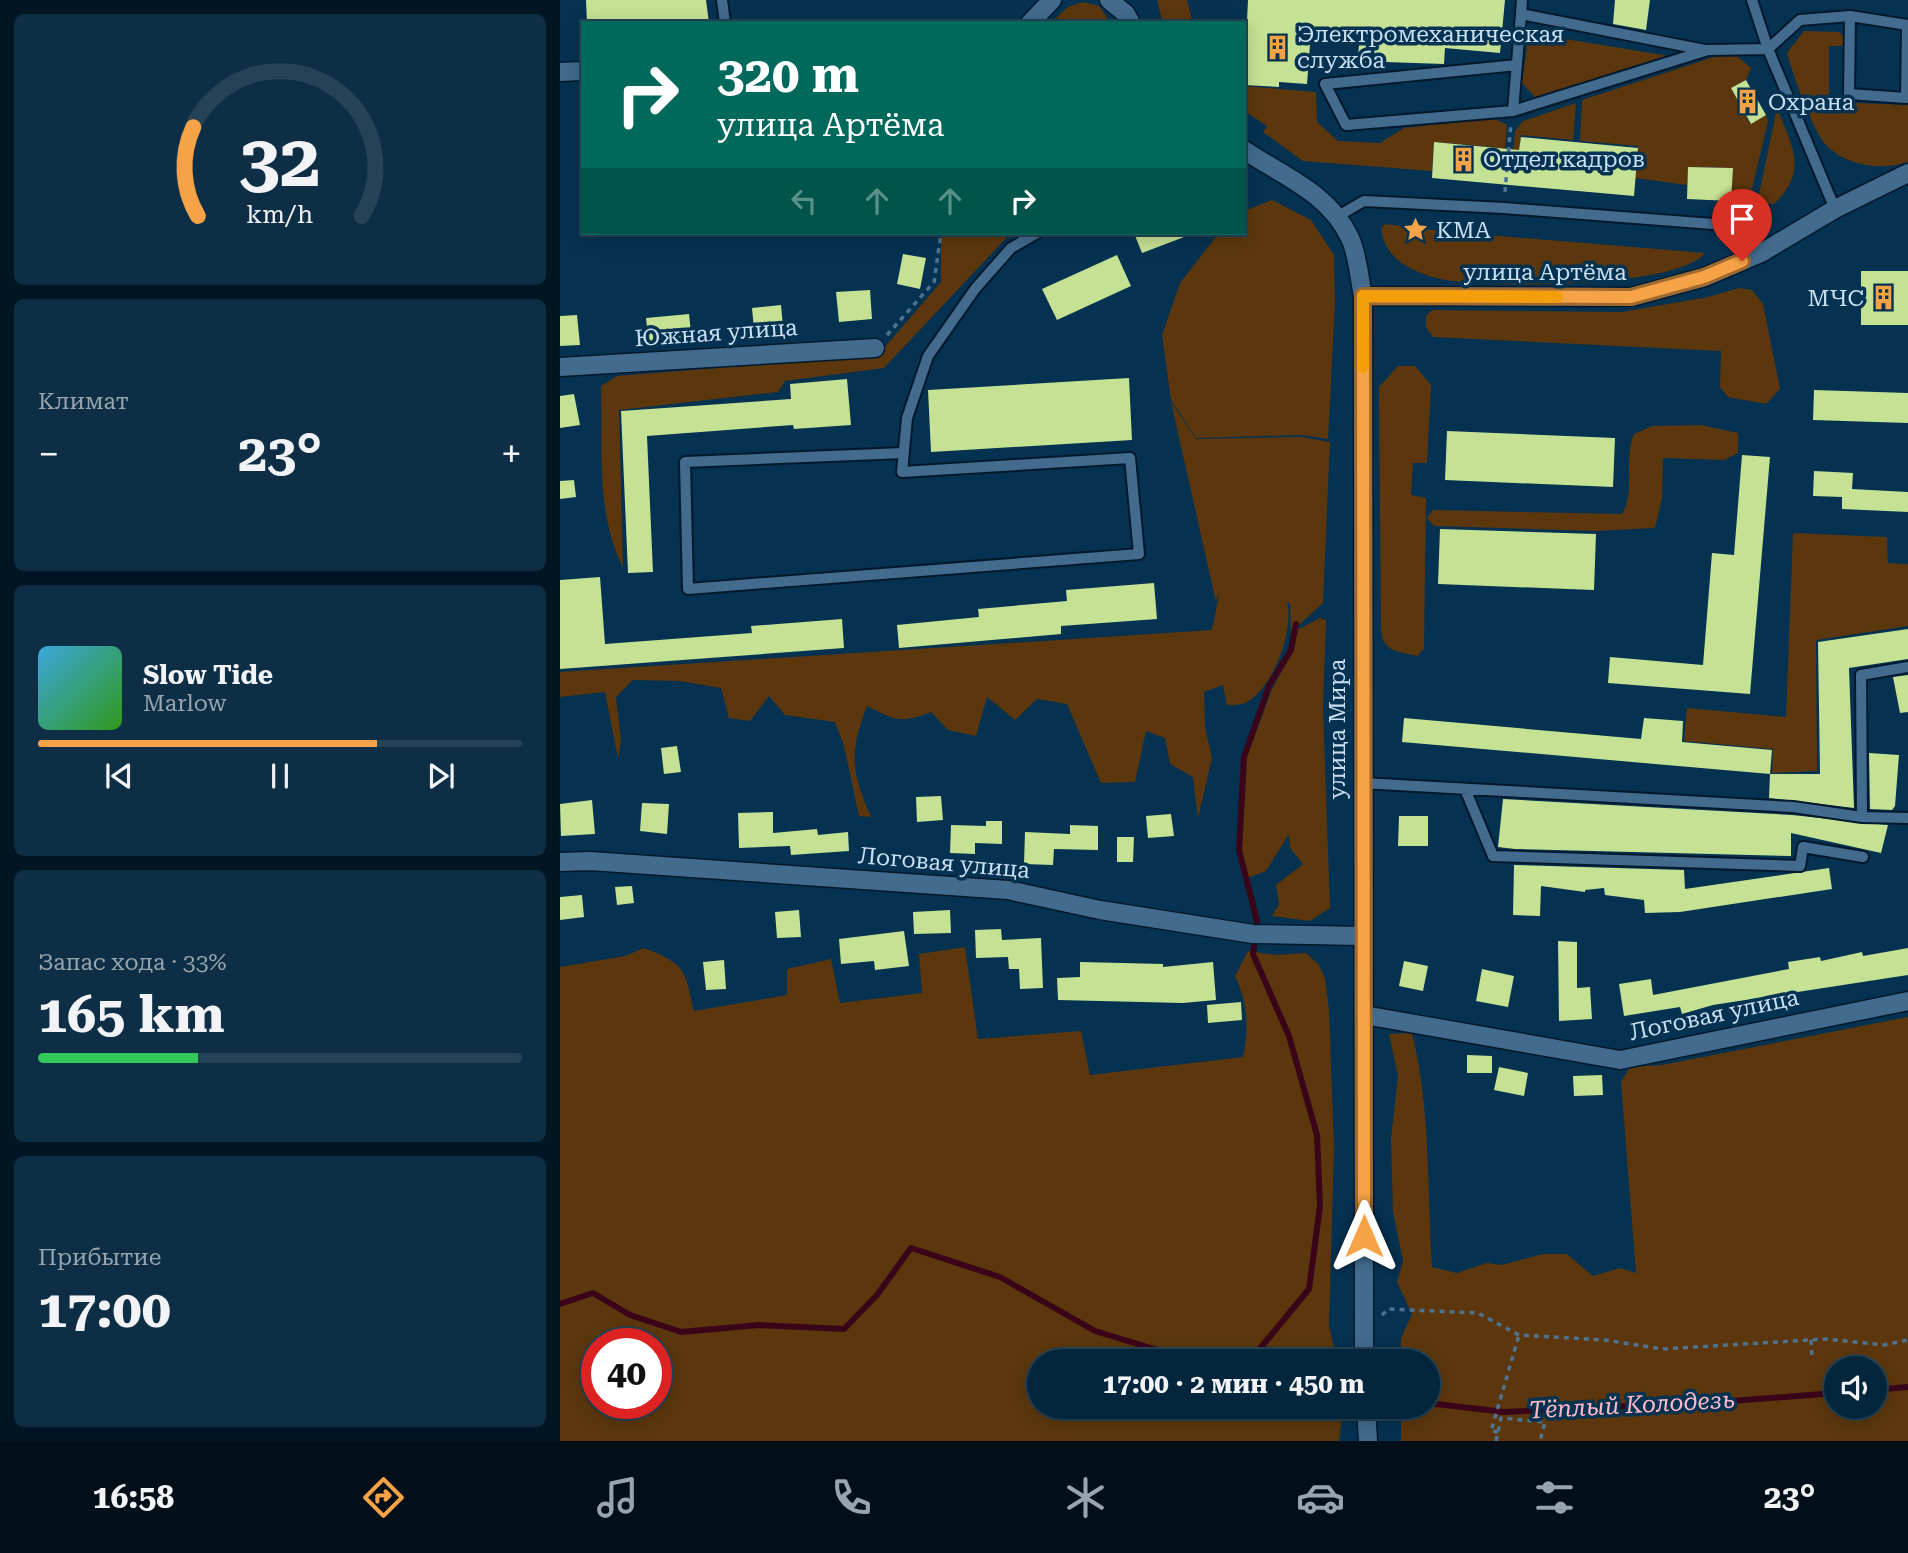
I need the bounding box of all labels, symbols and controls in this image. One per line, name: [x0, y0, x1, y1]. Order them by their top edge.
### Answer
place label: Электромеханическая служба: [1297, 21, 1564, 74]
building icon: Электромеханическая служба: [1263, 33, 1291, 61]
text: 320 m: [717, 47, 859, 104]
icon: right: [602, 49, 693, 140]
building icon: Охрана: [1734, 88, 1762, 116]
place label: Охрана: [1768, 89, 1855, 116]
text: улица Артёма: [717, 106, 944, 144]
text: 32: [239, 119, 321, 204]
building icon: Отдел кадров: [1449, 145, 1477, 173]
place label: Отдел кадров: [1483, 146, 1645, 173]
icon: left: [785, 182, 823, 220]
icon: ahead: [858, 182, 896, 220]
icon: ahead: [931, 182, 969, 220]
icon: right: [1004, 182, 1042, 220]
pin: [1712, 189, 1772, 261]
text: km/h: [247, 200, 313, 229]
icon: arrive: [1723, 200, 1761, 238]
place icon: КМА: [1402, 216, 1430, 244]
place label: КМА: [1436, 217, 1491, 244]
street label: улица Артёма: [1463, 259, 1627, 286]
building icon: МЧС: [1870, 284, 1898, 312]
place label: МЧС: [1808, 285, 1864, 312]
street label: Южная улица: [634, 314, 799, 352]
text: Климат: [38, 388, 129, 415]
text: 23°: [238, 423, 322, 484]
text: −: [38, 432, 59, 476]
text: +: [501, 432, 522, 476]
street label: улица Мира: [1324, 658, 1351, 799]
text: Slow Tide: [143, 660, 273, 690]
text: Marlow: [143, 690, 226, 717]
icon: previous: [100, 757, 138, 795]
icon: pause: [261, 757, 299, 795]
icon: next: [422, 757, 460, 795]
street label: Логовая улица: [857, 842, 1032, 884]
text: Запас хода · 33%: [38, 949, 227, 976]
text: 165 km: [38, 984, 225, 1045]
street label: Логовая улица: [1627, 984, 1802, 1046]
position arrow: [1327, 1199, 1401, 1273]
text: Прибытие: [38, 1244, 161, 1271]
text: 17:00: [38, 1279, 171, 1340]
speed limit sign: 40: [581, 1328, 672, 1419]
map controls: [1824, 1356, 1887, 1419]
button: sound: [1824, 1356, 1887, 1419]
text: 17:00 · 2 мин · 450 m: [1103, 1369, 1364, 1399]
water label: Тёплый Колодезь: [1528, 1386, 1736, 1424]
icon: directions: [359, 1473, 408, 1522]
icon: music: [593, 1473, 642, 1522]
icon: phone: [827, 1473, 876, 1522]
icon: climate: [1061, 1473, 1110, 1522]
icon: car: [1296, 1473, 1345, 1522]
icon: filters: [1530, 1473, 1579, 1522]
text: 16:58: [93, 1478, 174, 1516]
text: 23°: [1764, 1478, 1815, 1516]

